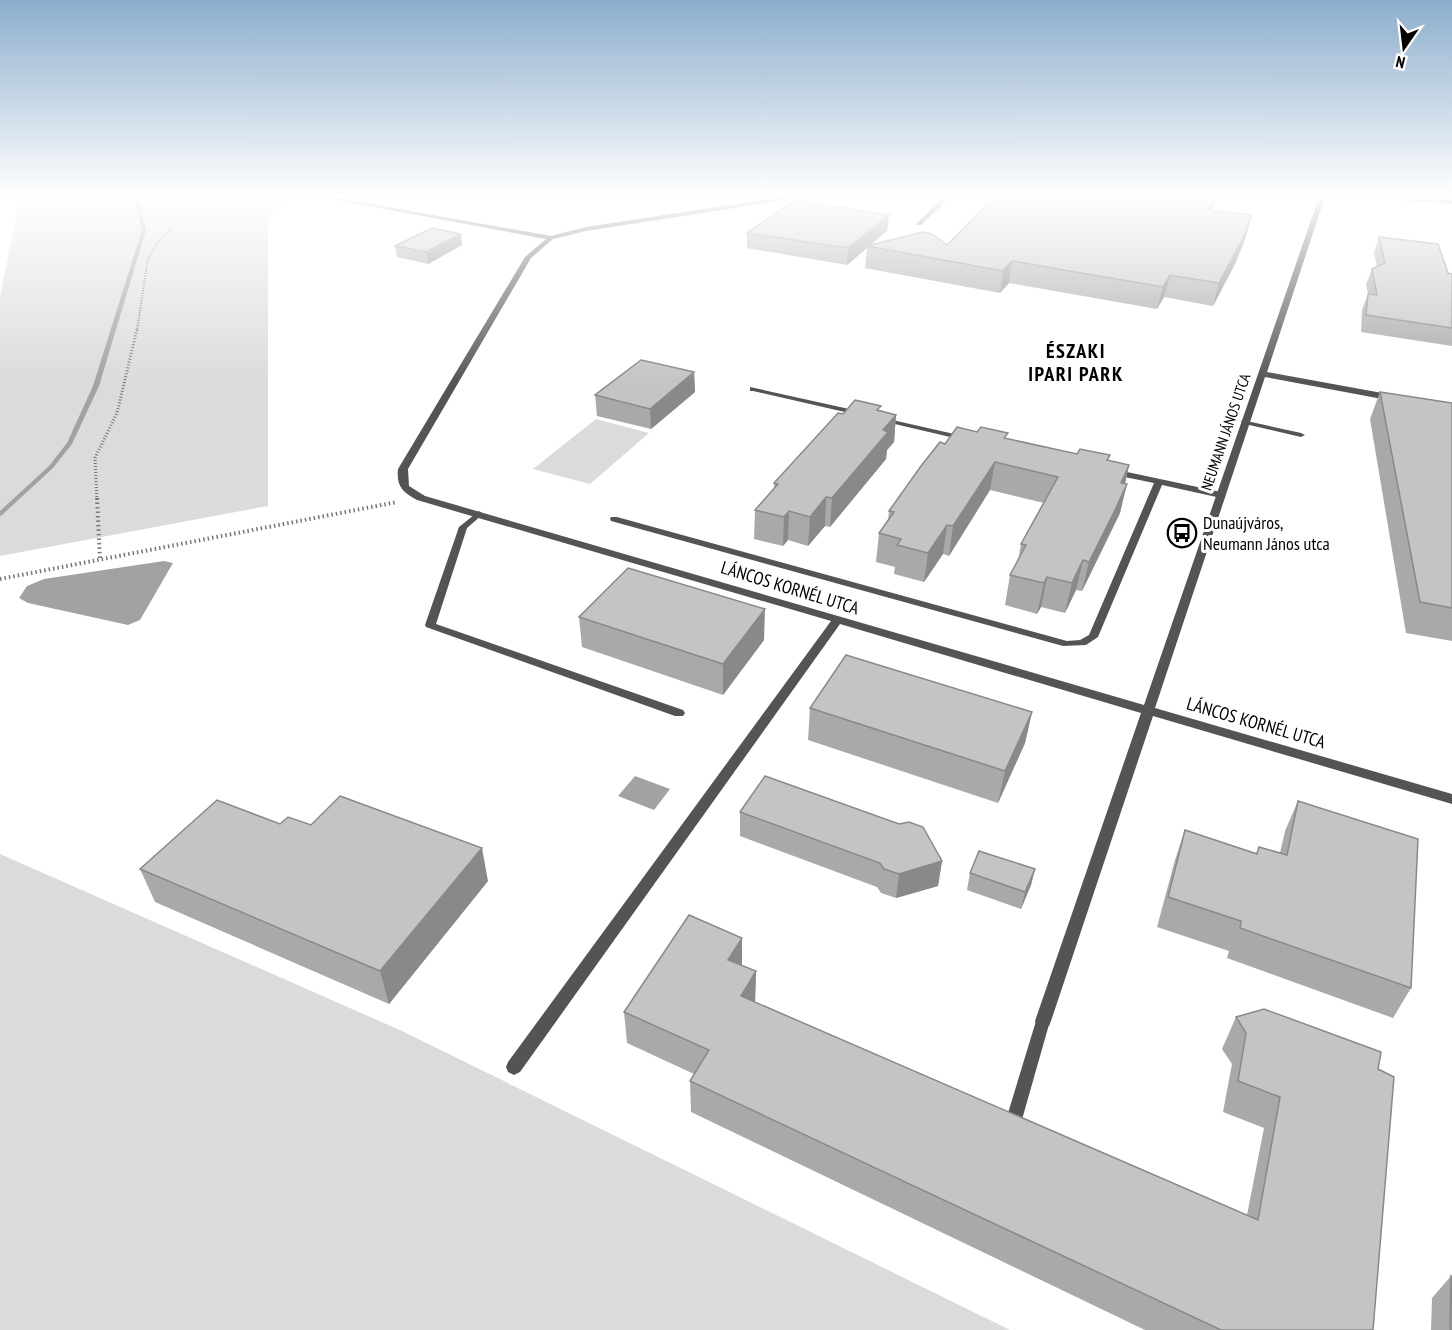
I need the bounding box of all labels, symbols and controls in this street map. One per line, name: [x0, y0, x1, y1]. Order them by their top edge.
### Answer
north arrow: [1374, 18, 1434, 78]
text: N: [1394, 52, 1407, 73]
district label: ÉSZAKI IPARI PARK: [1028, 338, 1124, 387]
street label: NEUMANN JÁNOS UTCA: [1197, 370, 1255, 493]
place label: Dunaújváros, Neumann János utca: [1203, 511, 1330, 555]
bus stop icon: Dunaújváros, Neumann János utca: [1166, 517, 1198, 549]
street label: LÁNCOS KORNÉL UTCA: [718, 556, 862, 620]
street label: LÁNCOS KORNÉL UTCA: [1184, 692, 1329, 753]

